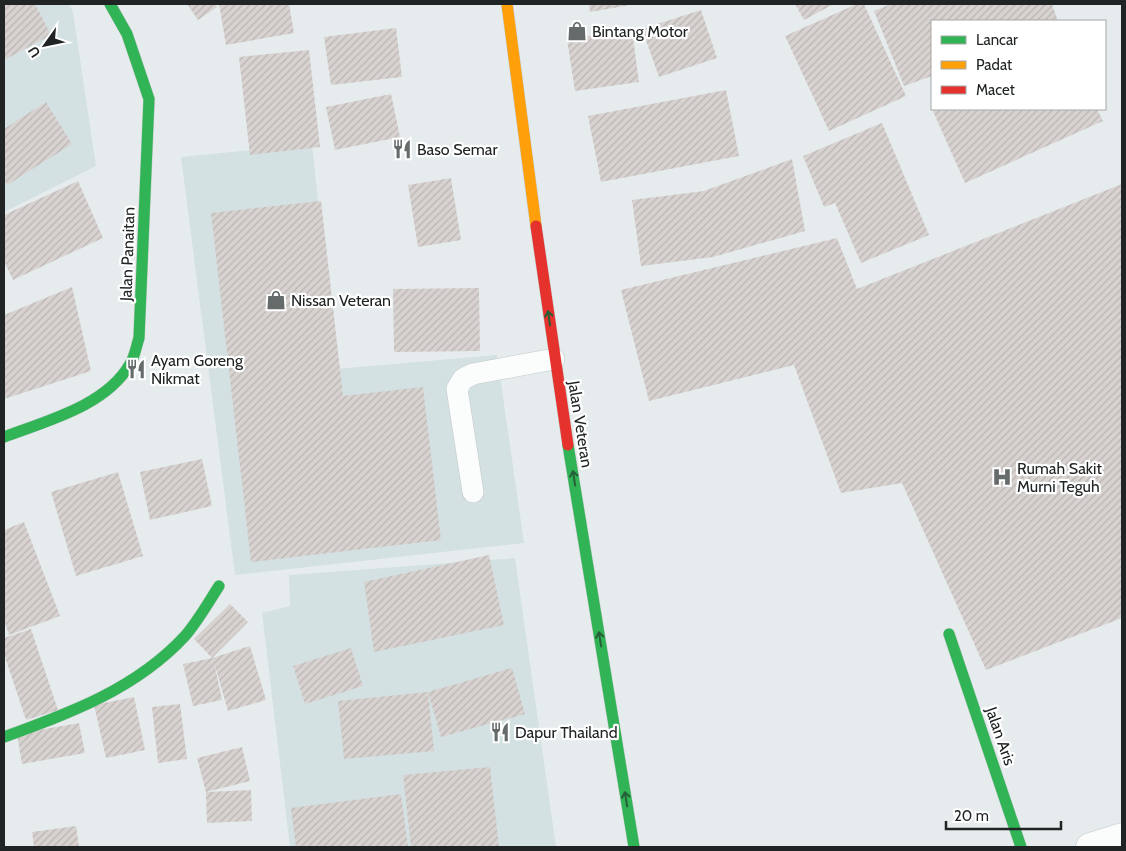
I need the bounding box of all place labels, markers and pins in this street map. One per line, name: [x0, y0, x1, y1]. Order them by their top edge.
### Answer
shop icon: Bintang Motor: [566, 20, 588, 42]
place label: Bintang Motor: [592, 22, 689, 41]
restaurant icon: Baso Semar: [391, 138, 413, 160]
place label: Baso Semar: [417, 140, 499, 159]
shop icon: Nissan Veteran: [265, 289, 287, 311]
place label: Nissan Veteran: [291, 291, 391, 310]
place label: Ayam Goreng Nikmat: [151, 351, 244, 388]
restaurant icon: Ayam Goreng Nikmat: [125, 358, 147, 380]
place label: Rumah Sakit Murni Teguh: [1017, 459, 1102, 496]
hospital icon: Rumah Sakit Murni Teguh: [991, 466, 1013, 488]
restaurant icon: Dapur Thailand: [489, 721, 511, 743]
place label: Dapur Thailand: [515, 723, 618, 742]

